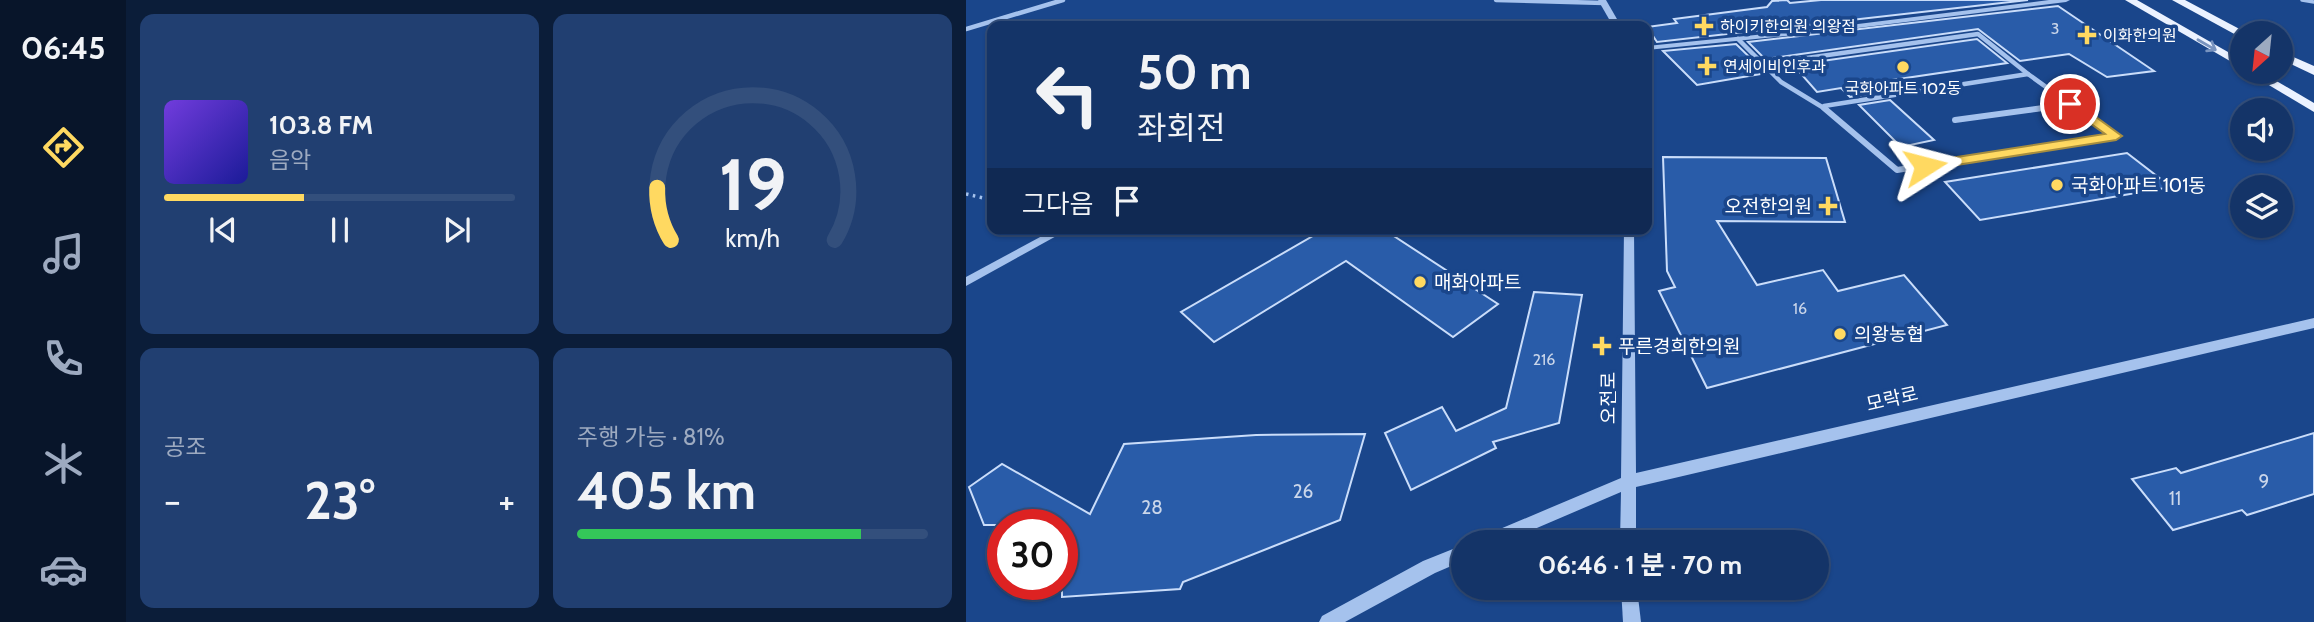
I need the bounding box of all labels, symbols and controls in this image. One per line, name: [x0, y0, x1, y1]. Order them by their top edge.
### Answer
marker: 하이키한의원 의왕점: [1694, 16, 1714, 36]
place label: 하이키한의원 의왕점: [1720, 17, 1856, 36]
house number: 3: [2051, 19, 2059, 38]
north arrow: [2230, 21, 2292, 84]
map controls: [2230, 21, 2293, 238]
marker: 이화한의원: [2077, 25, 2097, 45]
place label: 이화한의원: [2103, 26, 2177, 45]
text: 06:45: [21, 28, 105, 67]
one-way arrow: [2196, 39, 2217, 52]
text: 50 m: [1137, 42, 1252, 101]
icon: left: [1022, 49, 1113, 140]
marker: 연세이비인후과: [1697, 56, 1717, 76]
place label: 연세이비인후과: [1723, 57, 1826, 76]
marker: 국화아파트 102동: [1895, 59, 1911, 75]
pin: [2040, 74, 2100, 134]
place label: 국화아파트 102동: [1845, 79, 1962, 98]
icon: arrive: [2051, 85, 2089, 123]
button: sound: [2230, 98, 2293, 161]
text: 좌회전: [1137, 108, 1225, 147]
text: 103.8 FM: [269, 109, 373, 141]
icon: directions: [39, 123, 88, 172]
position arrow: [1888, 129, 1962, 203]
text: 19: [719, 141, 786, 229]
text: 음악: [269, 146, 311, 174]
place label: 국화아파트 101동: [2071, 174, 2206, 197]
button: layers: [2230, 175, 2293, 238]
marker: 국화아파트 101동: [2049, 177, 2065, 193]
icon: arrive: [1108, 182, 1146, 220]
text: 그다음: [1022, 188, 1094, 220]
place label: 오전한의원: [1725, 195, 1812, 218]
marker: 오전한의원: [1818, 196, 1838, 216]
icon: previous: [204, 211, 242, 249]
icon: pause: [321, 211, 359, 249]
icon: next: [438, 211, 476, 249]
text: km/h: [725, 223, 780, 253]
icon: music: [39, 229, 88, 278]
place label: 매화아파트: [1434, 271, 1521, 294]
marker: 매화아파트: [1412, 274, 1428, 290]
house number: 16: [1793, 299, 1807, 318]
place label: 의왕농협: [1854, 323, 1924, 346]
marker: 의왕농협: [1832, 326, 1848, 342]
icon: phone: [39, 334, 88, 383]
place label: 푸른경희한의원: [1618, 335, 1740, 358]
marker: 푸른경희한의원: [1592, 336, 1612, 356]
house number: 216: [1533, 350, 1555, 369]
street label: 오전로: [1597, 372, 1620, 424]
street label: 모락로: [1864, 382, 1920, 416]
text: 주행 가능 · 81%: [577, 423, 725, 451]
text: 공조: [164, 433, 206, 461]
icon: climate: [39, 439, 88, 488]
text: 405 km: [577, 459, 756, 522]
text: 23°: [304, 469, 375, 532]
house number: 9: [2259, 470, 2269, 493]
text: −: [164, 477, 181, 524]
text: +: [498, 477, 515, 524]
house number: 26: [1293, 480, 1313, 503]
house number: 11: [2169, 487, 2181, 510]
house number: 28: [1141, 496, 1163, 519]
speed limit sign: 30: [987, 509, 1078, 600]
icon: car: [39, 545, 88, 594]
text: 06:46 · 1 분 · 70 m: [1538, 549, 1742, 581]

